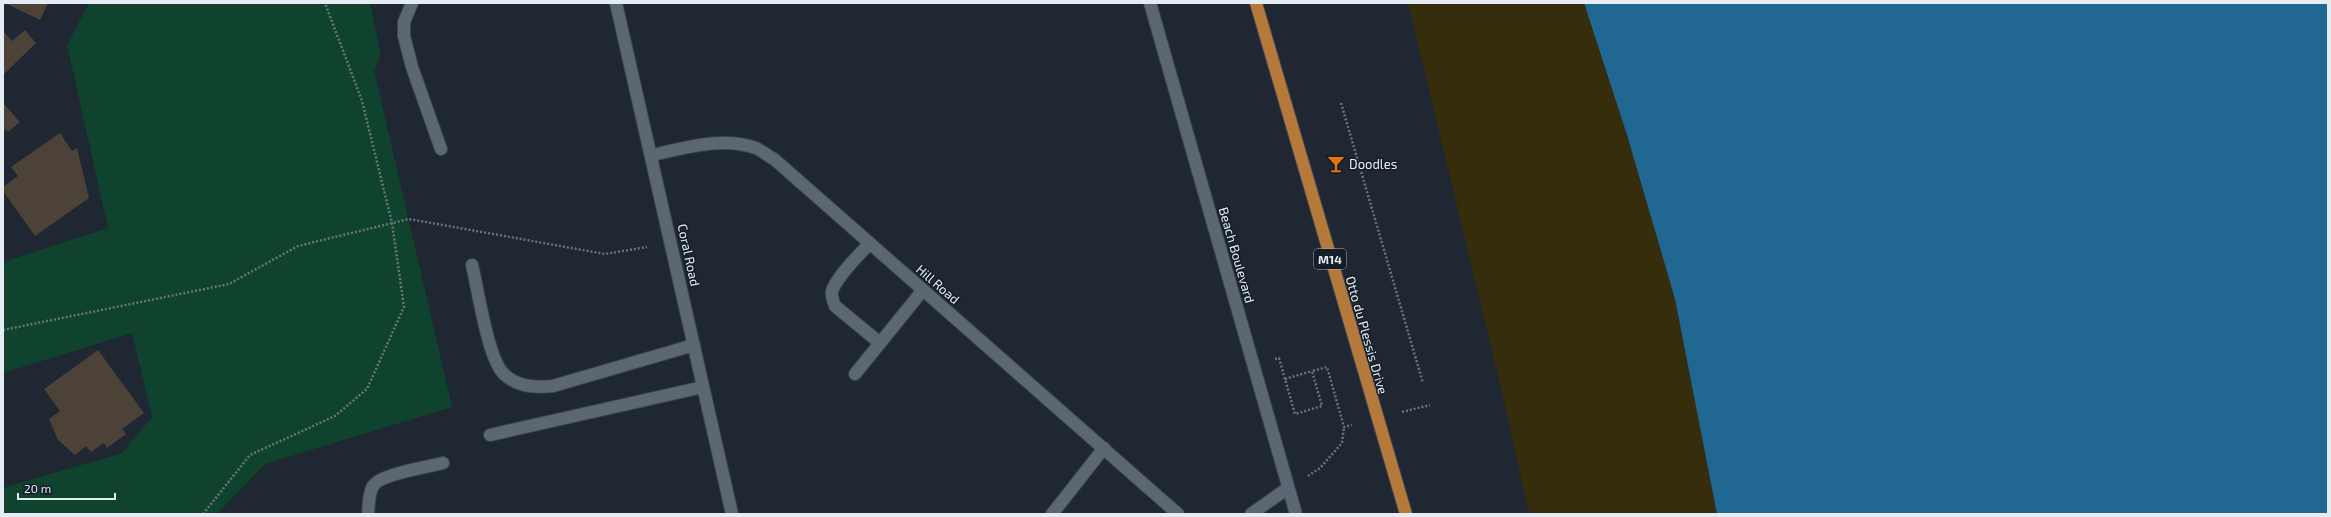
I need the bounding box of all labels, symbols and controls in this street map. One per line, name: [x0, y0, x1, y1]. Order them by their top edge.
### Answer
bar icon: Doodles: [1326, 154, 1346, 174]
place label: Doodles: [1349, 156, 1397, 172]
street label: Beach Boulevard: [1216, 205, 1258, 305]
street label: Coral Road: [675, 222, 703, 288]
road number: M14: [1314, 249, 1346, 269]
street label: Hill Road: [913, 261, 963, 307]
street label: Otto du Plessis Drive: [1343, 274, 1391, 396]
scale bar: [18, 475, 115, 501]
text: 20 m: [24, 481, 51, 495]

